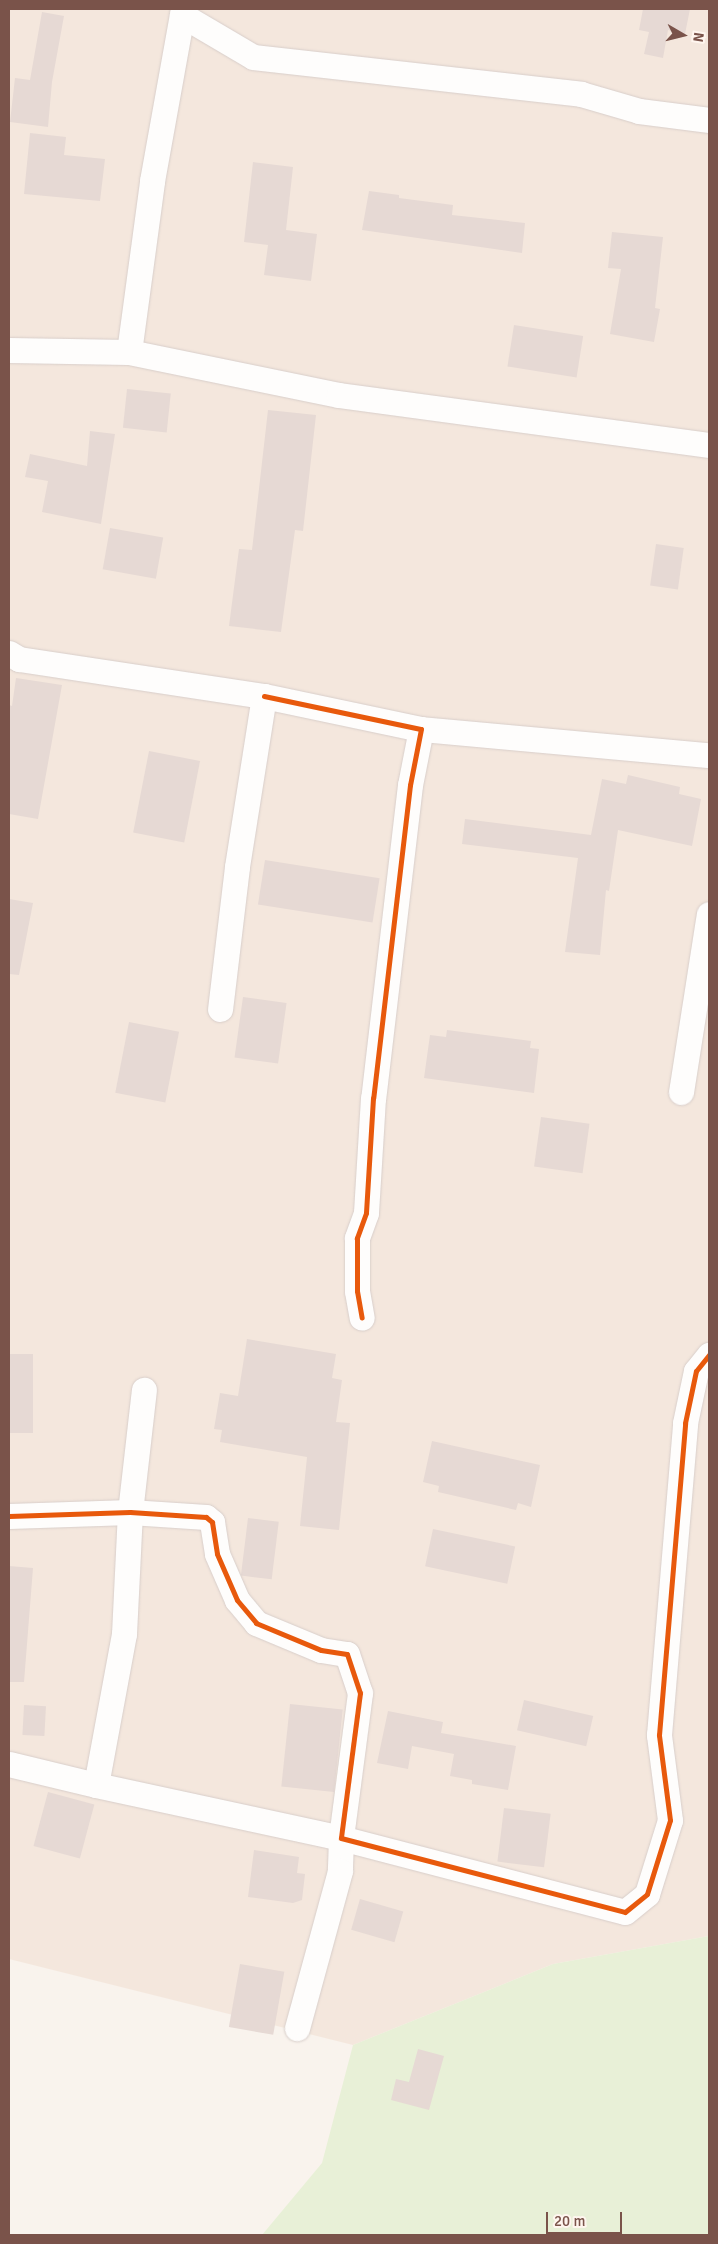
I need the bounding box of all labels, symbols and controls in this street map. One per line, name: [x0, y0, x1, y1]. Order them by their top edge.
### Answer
north arrow: [658, 10, 708, 60]
text: N: [689, 31, 707, 43]
scale bar: [548, 2202, 624, 2234]
text: 20 m: [554, 2212, 585, 2230]

